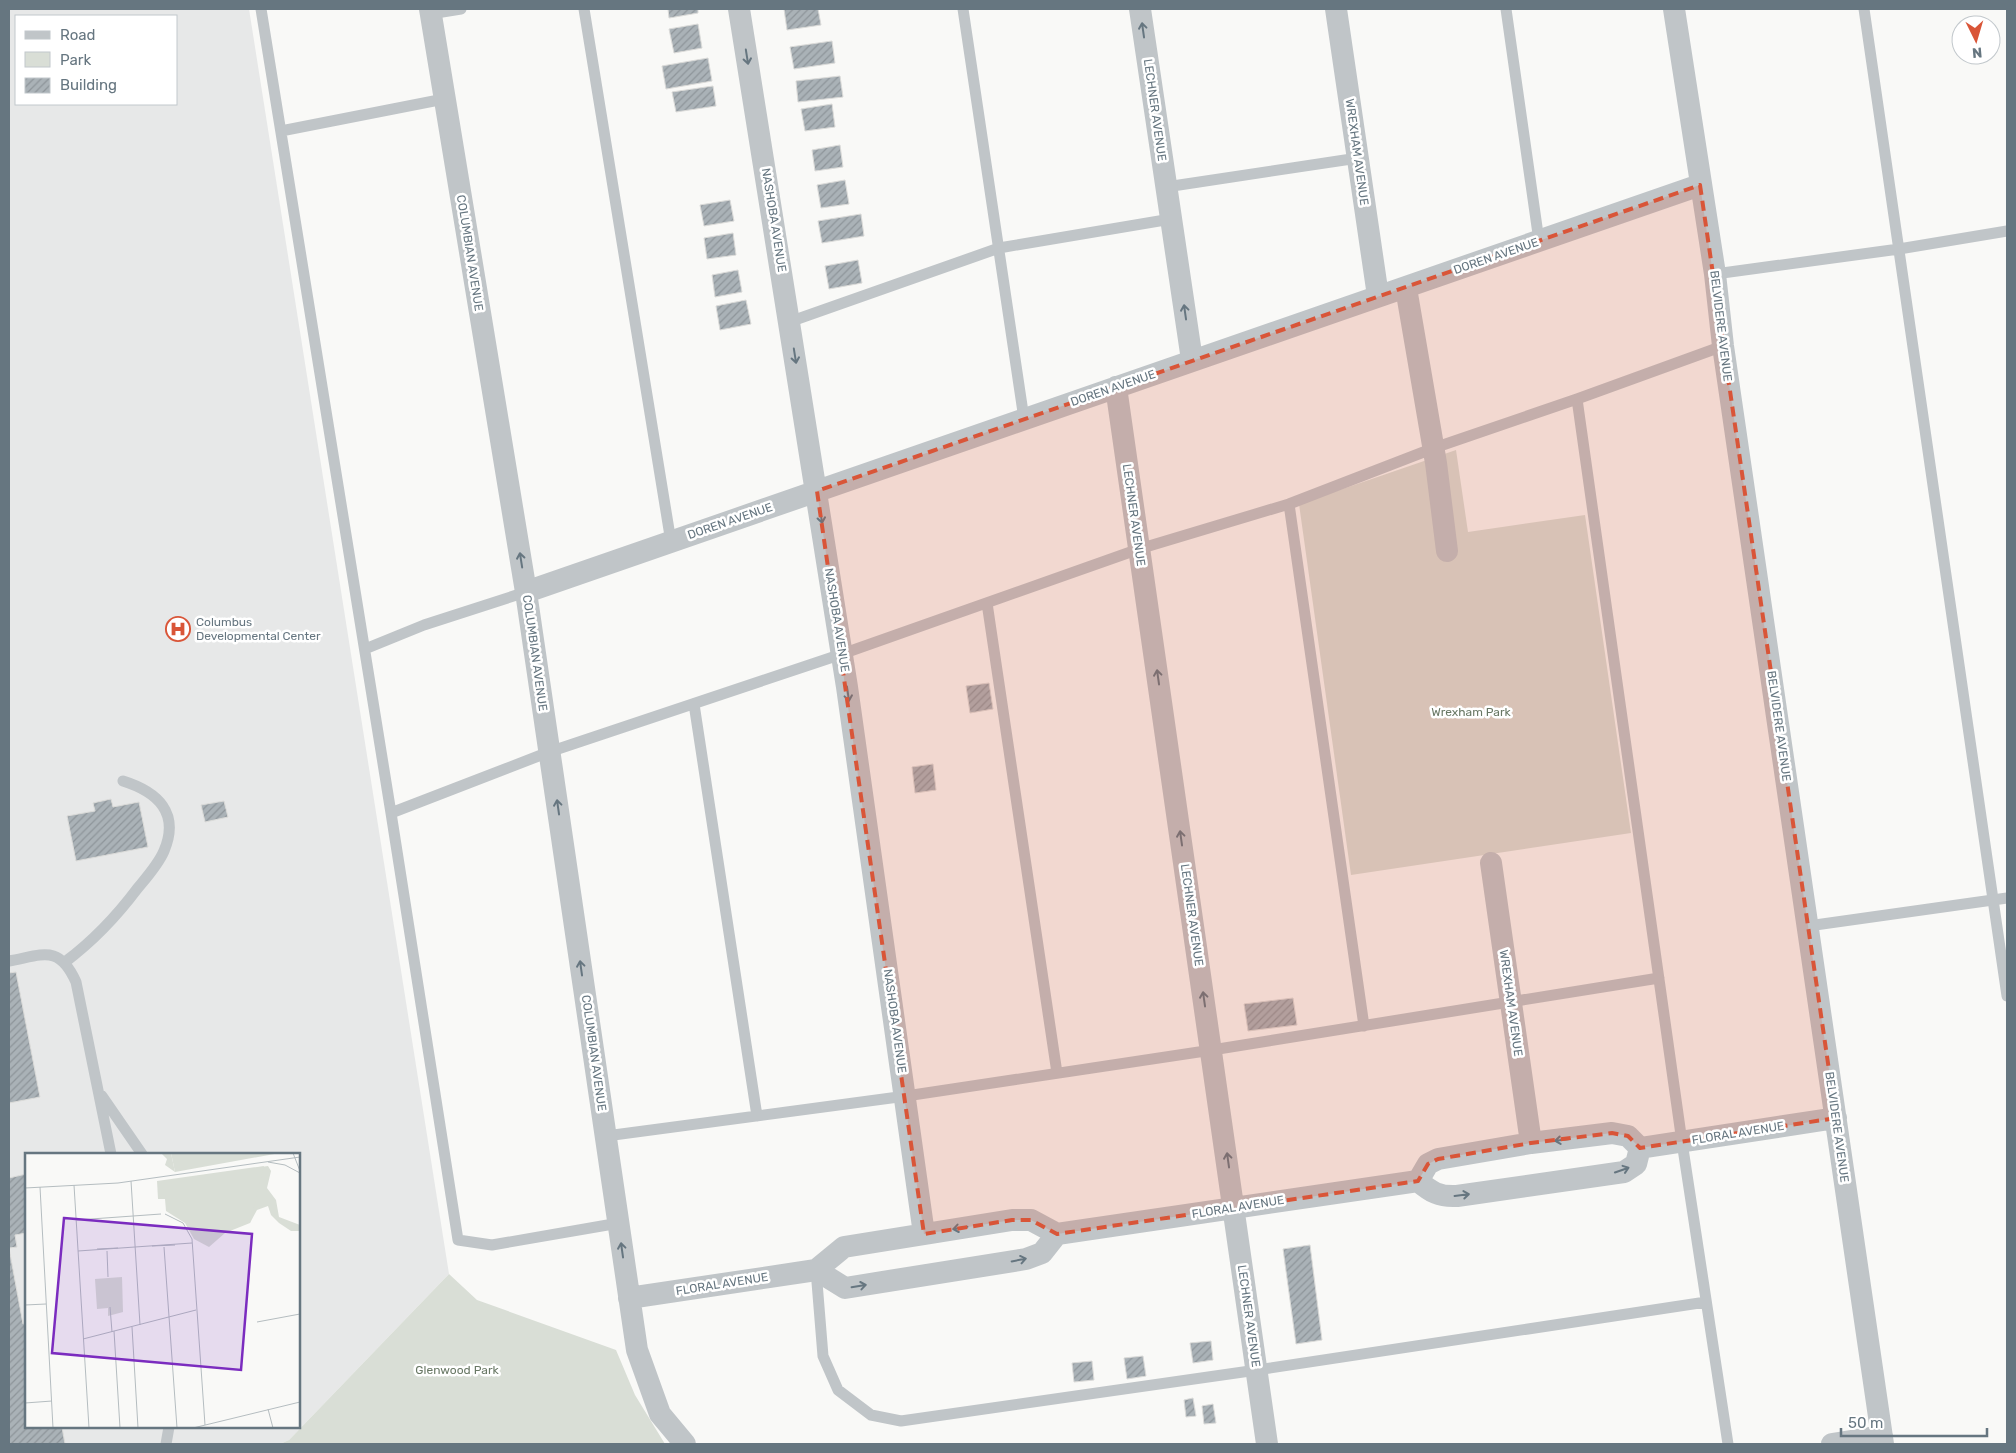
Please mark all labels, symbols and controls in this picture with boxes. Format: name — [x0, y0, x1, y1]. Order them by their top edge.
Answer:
legend — [15, 15, 178, 105]
north arrow — [1951, 15, 2001, 65]
one-way arrow — [1137, 22, 1147, 38]
text: Road — [60, 26, 96, 44]
text: N — [1971, 44, 1983, 61]
one-way arrow — [743, 48, 753, 64]
text: Park — [60, 51, 91, 69]
street label: LECHNER AVENUE — [1141, 58, 1169, 162]
text: Building — [60, 76, 117, 94]
street label: WREXHAM AVENUE — [1343, 98, 1371, 206]
street label: NASHOBA AVENUE — [759, 167, 789, 273]
street label: COLUMBIAN AVENUE — [454, 194, 486, 312]
street label: DOREN AVENUE — [1452, 235, 1540, 277]
street label: BELVIDERE AVENUE — [1707, 270, 1735, 382]
one-way arrow — [1179, 304, 1189, 320]
one-way arrow — [790, 347, 800, 363]
street label: DOREN AVENUE — [1069, 367, 1157, 409]
street label: LECHNER AVENUE — [1120, 463, 1148, 567]
street label: DOREN AVENUE — [686, 500, 774, 542]
one-way arrow — [817, 508, 827, 524]
one-way arrow — [516, 552, 526, 568]
street label: NASHOBA AVENUE — [822, 567, 852, 673]
street label: COLUMBIAN AVENUE — [520, 594, 550, 712]
place label: Columbus Developmental Center — [196, 615, 321, 643]
hospital icon: Columbus Developmental Center — [165, 616, 191, 642]
one-way arrow — [1152, 670, 1162, 686]
street label: BELVIDERE AVENUE — [1764, 670, 1794, 782]
one-way arrow — [844, 686, 854, 702]
park label: Wrexham Park — [1431, 705, 1512, 719]
one-way arrow — [552, 800, 562, 816]
one-way arrow — [1176, 830, 1186, 846]
street label: LECHNER AVENUE — [1178, 863, 1206, 967]
street label: WREXHAM AVENUE — [1497, 949, 1525, 1057]
one-way arrow — [576, 960, 586, 976]
street label: NASHOBA AVENUE — [881, 968, 909, 1074]
one-way arrow — [1199, 991, 1209, 1007]
street label: COLUMBIAN AVENUE — [579, 994, 609, 1112]
street label: BELVIDERE AVENUE — [1822, 1071, 1852, 1183]
street label: FLORAL AVENUE — [1691, 1119, 1785, 1147]
one-way arrow — [1554, 1135, 1570, 1145]
one-way arrow — [1222, 1152, 1232, 1168]
inset map — [25, 1153, 300, 1428]
one-way arrow — [1614, 1165, 1630, 1175]
one-way arrow — [1454, 1190, 1470, 1200]
street label: FLORAL AVENUE — [1191, 1193, 1285, 1221]
one-way arrow — [952, 1223, 968, 1233]
one-way arrow — [617, 1242, 627, 1258]
one-way arrow — [1011, 1255, 1027, 1264]
street label: LECHNER AVENUE — [1235, 1264, 1263, 1368]
street label: FLORAL AVENUE — [675, 1270, 769, 1298]
one-way arrow — [851, 1281, 867, 1291]
park label: Glenwood Park — [415, 1363, 499, 1377]
scale bar — [1841, 1406, 1987, 1438]
text: 50 m — [1848, 1414, 1883, 1432]

